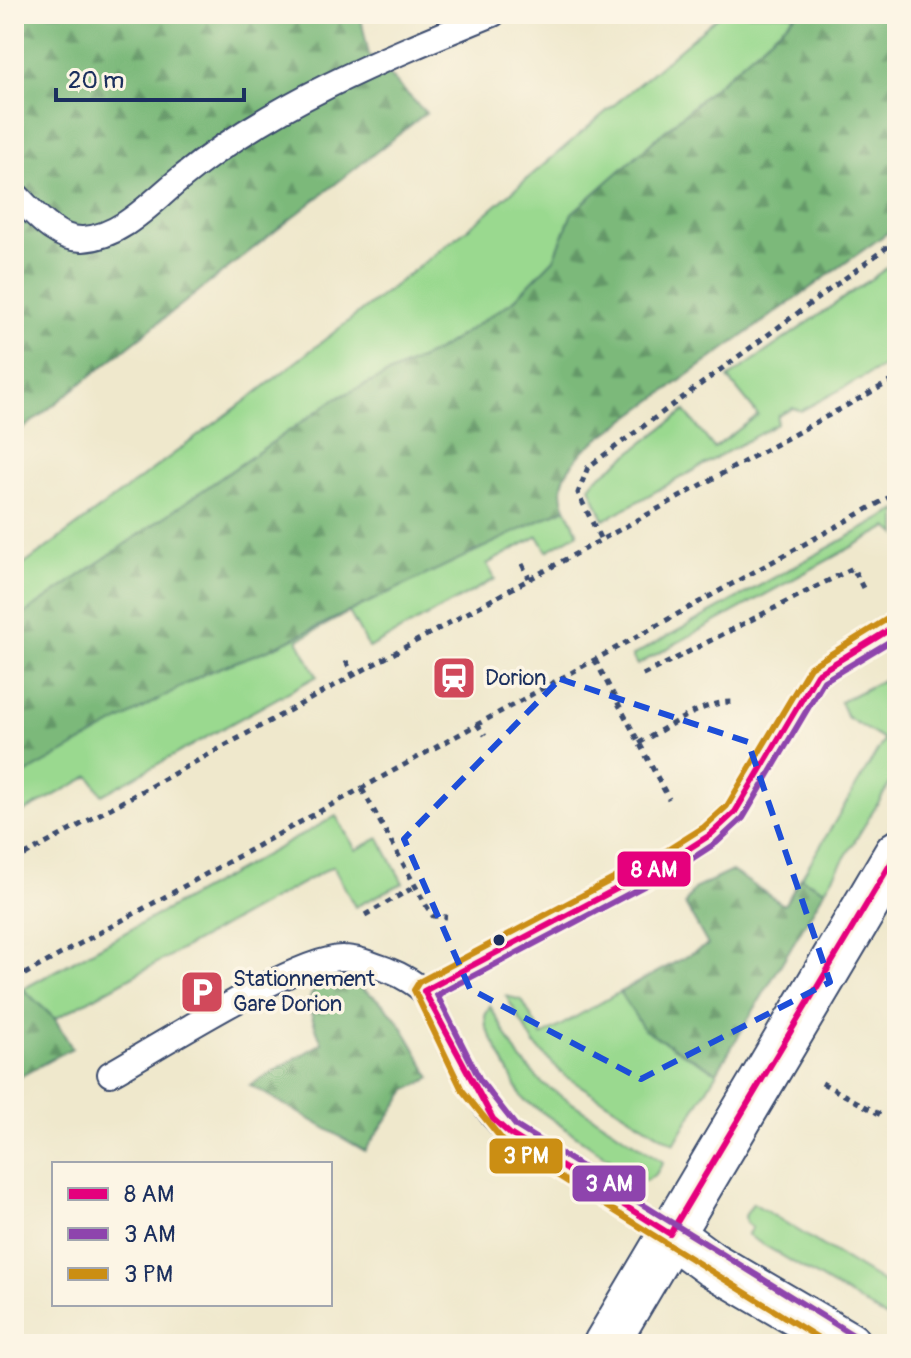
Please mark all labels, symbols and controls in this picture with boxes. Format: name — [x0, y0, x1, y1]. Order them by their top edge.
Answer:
scale bar — [56, 52, 244, 102]
text: 20 m — [68, 66, 124, 95]
station icon: Dorion — [430, 654, 478, 702]
place label: Dorion — [485, 664, 546, 692]
line badge: 8 AM — [616, 850, 692, 888]
text: 8 AM — [631, 856, 677, 884]
unlabelled marker — [491, 932, 507, 948]
place label: Stationnement Gare Dorion — [233, 965, 375, 1018]
parking icon: Stationnement Gare Dorion — [178, 968, 226, 1016]
line badge: 3 PM — [488, 1137, 564, 1175]
text: 3 PM — [503, 1142, 549, 1170]
legend — [52, 1162, 332, 1306]
line badge: 3 AM — [571, 1164, 647, 1203]
text: 3 AM — [585, 1170, 633, 1198]
text: 8 AM — [124, 1180, 174, 1209]
text: 3 AM — [124, 1220, 175, 1249]
text: 3 PM — [124, 1260, 173, 1289]

